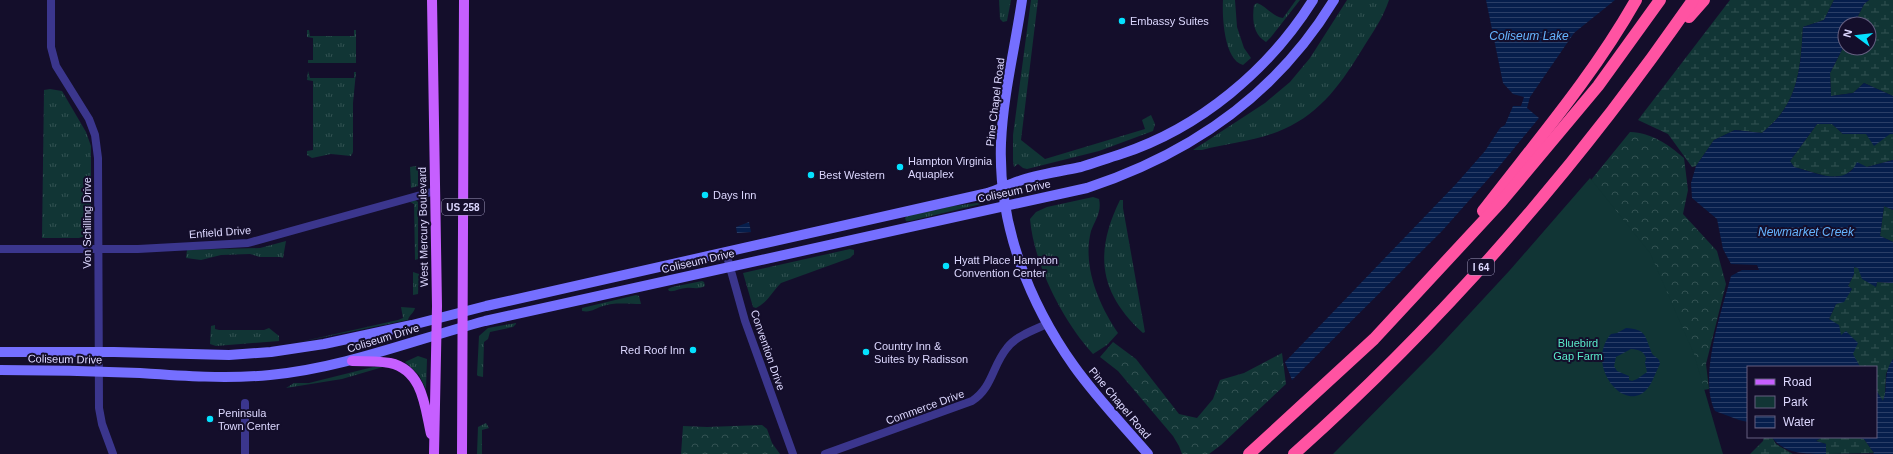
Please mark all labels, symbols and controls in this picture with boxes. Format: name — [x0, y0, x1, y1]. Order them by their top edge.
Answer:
place label: Embassy Suites — [1130, 15, 1209, 27]
marker: Embassy Suites — [1117, 16, 1127, 26]
north arrow — [1837, 16, 1877, 56]
text: N — [1841, 28, 1854, 39]
water label: Coliseum Lake — [1489, 29, 1569, 43]
street label: Pine Chapel Road — [984, 57, 1006, 147]
place label: Hampton Virginia Aquaplex — [908, 155, 993, 180]
marker: Hampton Virginia Aquaplex — [895, 162, 905, 172]
street label: West Mercury Boulevard — [416, 167, 430, 287]
place label: Best Western — [819, 169, 885, 181]
marker: Best Western — [806, 170, 816, 180]
street label: Von Schilling Drive — [81, 177, 93, 269]
street label: Coliseum Drive — [976, 177, 1052, 205]
place label: Days Inn — [713, 189, 756, 201]
marker: Days Inn — [700, 190, 710, 200]
road number: US 258 — [442, 199, 484, 215]
street label: Enfield Drive — [188, 224, 252, 240]
water label: Newmarket Creek — [1758, 225, 1855, 239]
street label: Coliseum Drive — [660, 247, 736, 275]
place label: Hyatt Place Hampton Convention Center — [954, 254, 1058, 279]
road number: I 64 — [1468, 259, 1494, 275]
marker: Hyatt Place Hampton Convention Center — [941, 261, 951, 271]
street label: Convention Drive — [749, 308, 787, 392]
street label: Coliseum Drive — [346, 321, 420, 355]
park label: Bluebird Gap Farm — [1553, 337, 1603, 362]
place label: Country Inn & Suites by Radisson — [874, 340, 968, 365]
place label: Red Roof Inn — [620, 344, 685, 356]
marker: Red Roof Inn — [688, 345, 698, 355]
marker: Country Inn & Suites by Radisson — [861, 347, 871, 357]
street label: Coliseum Drive — [28, 352, 102, 366]
street label: Pine Chapel Road — [1087, 365, 1153, 441]
legend — [1747, 366, 1877, 438]
text: Road — [1783, 375, 1812, 389]
street label: Commerce Drive — [884, 387, 966, 427]
text: Park — [1783, 395, 1809, 409]
place label: Peninsula Town Center — [218, 407, 280, 432]
marker: Peninsula Town Center — [205, 414, 215, 424]
text: Water — [1783, 415, 1815, 429]

